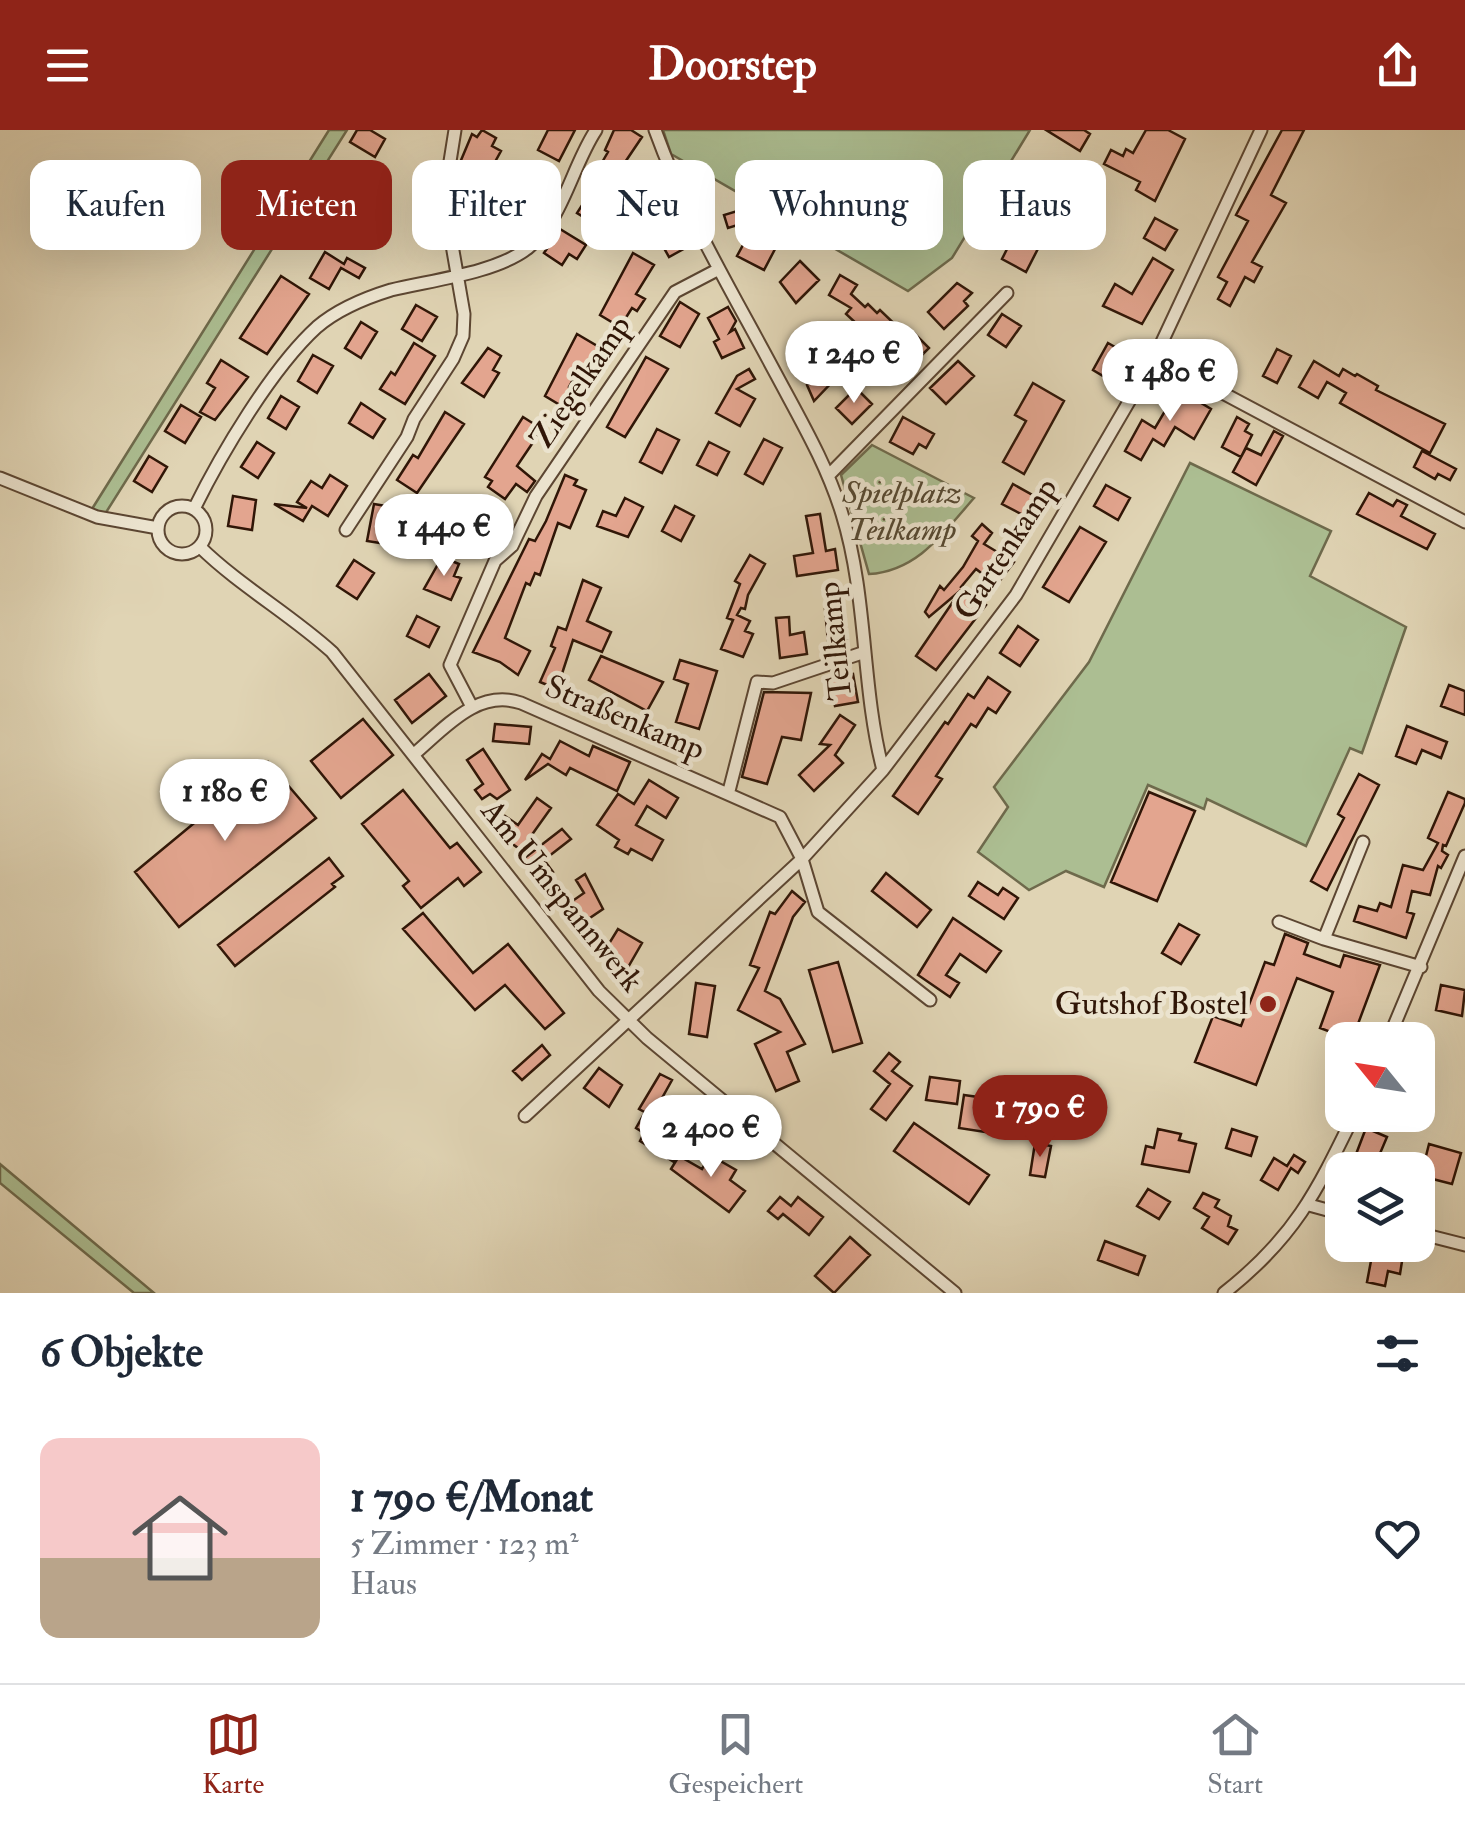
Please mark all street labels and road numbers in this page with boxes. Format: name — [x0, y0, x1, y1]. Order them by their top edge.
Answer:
street label: Ziegelkamp — [522, 308, 640, 456]
street label: Gartenkamp — [945, 470, 1067, 628]
street label: Teilkamp — [809, 580, 861, 702]
street label: Straßenkamp — [539, 666, 711, 770]
street label: Am Umspannwerk — [472, 791, 652, 1000]

